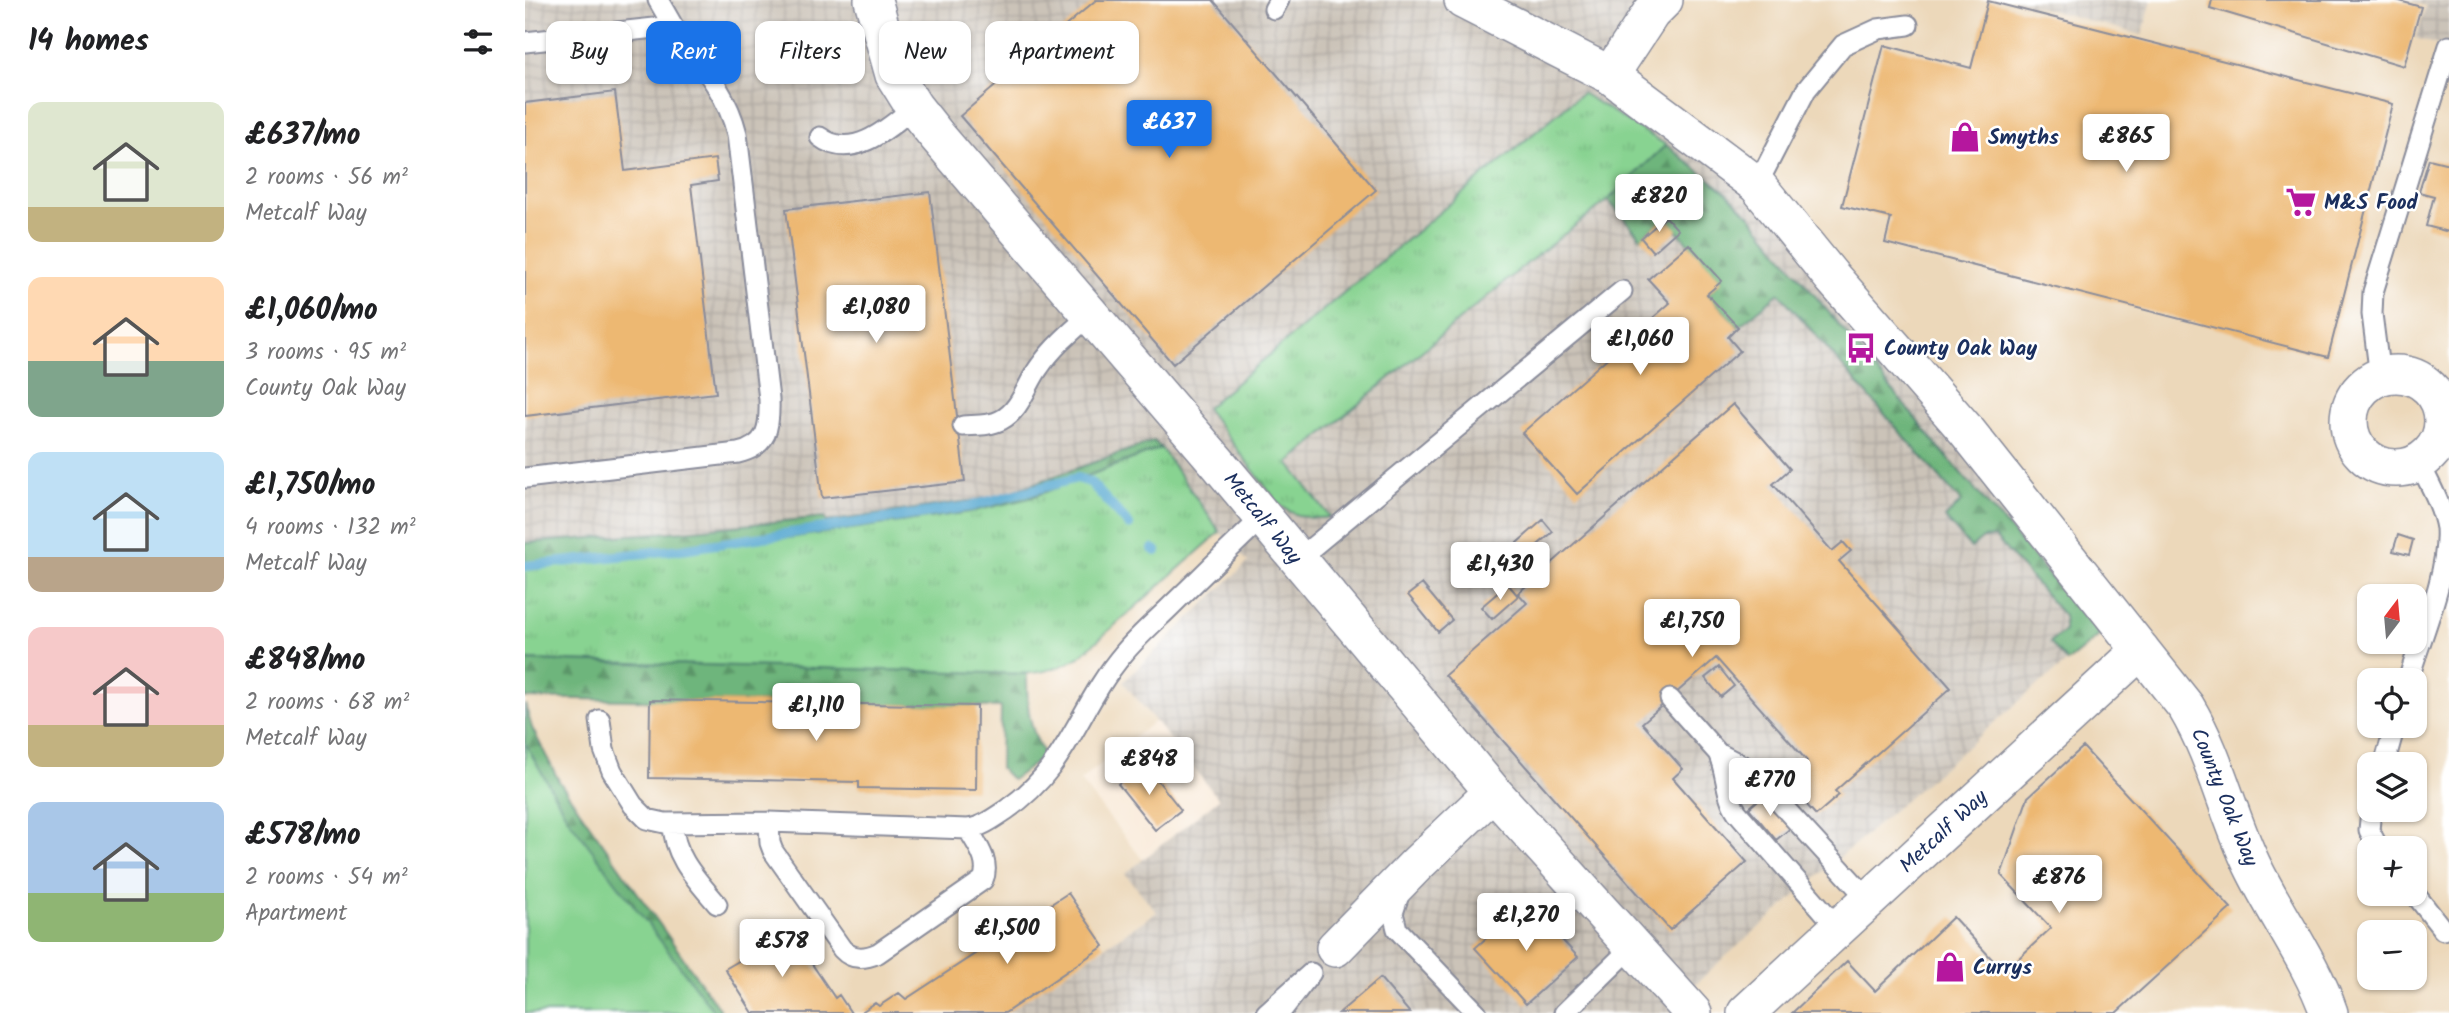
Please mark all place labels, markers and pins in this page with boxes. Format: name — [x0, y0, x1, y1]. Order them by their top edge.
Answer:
pin: £637 — [1128, 100, 1210, 160]
pin: £865 — [2085, 114, 2167, 174]
shop icon: Smyths — [1948, 120, 1982, 154]
place label: Smyths — [1988, 122, 2059, 155]
pin: £820 — [1618, 174, 1700, 234]
supermarket icon: M&S Food — [2284, 185, 2318, 219]
place label: M&S Food — [2324, 187, 2419, 220]
pin: £1,080 — [819, 286, 933, 345]
pin: £1,060 — [1583, 318, 1697, 377]
bus stop icon: County Oak Way — [1844, 331, 1878, 365]
place label: County Oak Way — [1884, 333, 2037, 366]
pin: £1,430 — [1443, 542, 1557, 602]
pin: £1,750 — [1635, 600, 1749, 659]
pin: £1,110 — [759, 684, 873, 743]
pin: £848 — [1108, 738, 1190, 797]
pin: £770 — [1729, 758, 1811, 818]
pin: £876 — [2018, 856, 2100, 915]
pin: £1,270 — [1469, 894, 1583, 953]
pin: £1,500 — [950, 906, 1064, 966]
pin: £578 — [741, 920, 823, 979]
shop icon: Currys — [1933, 950, 1967, 984]
place label: Currys — [1973, 952, 2032, 985]

